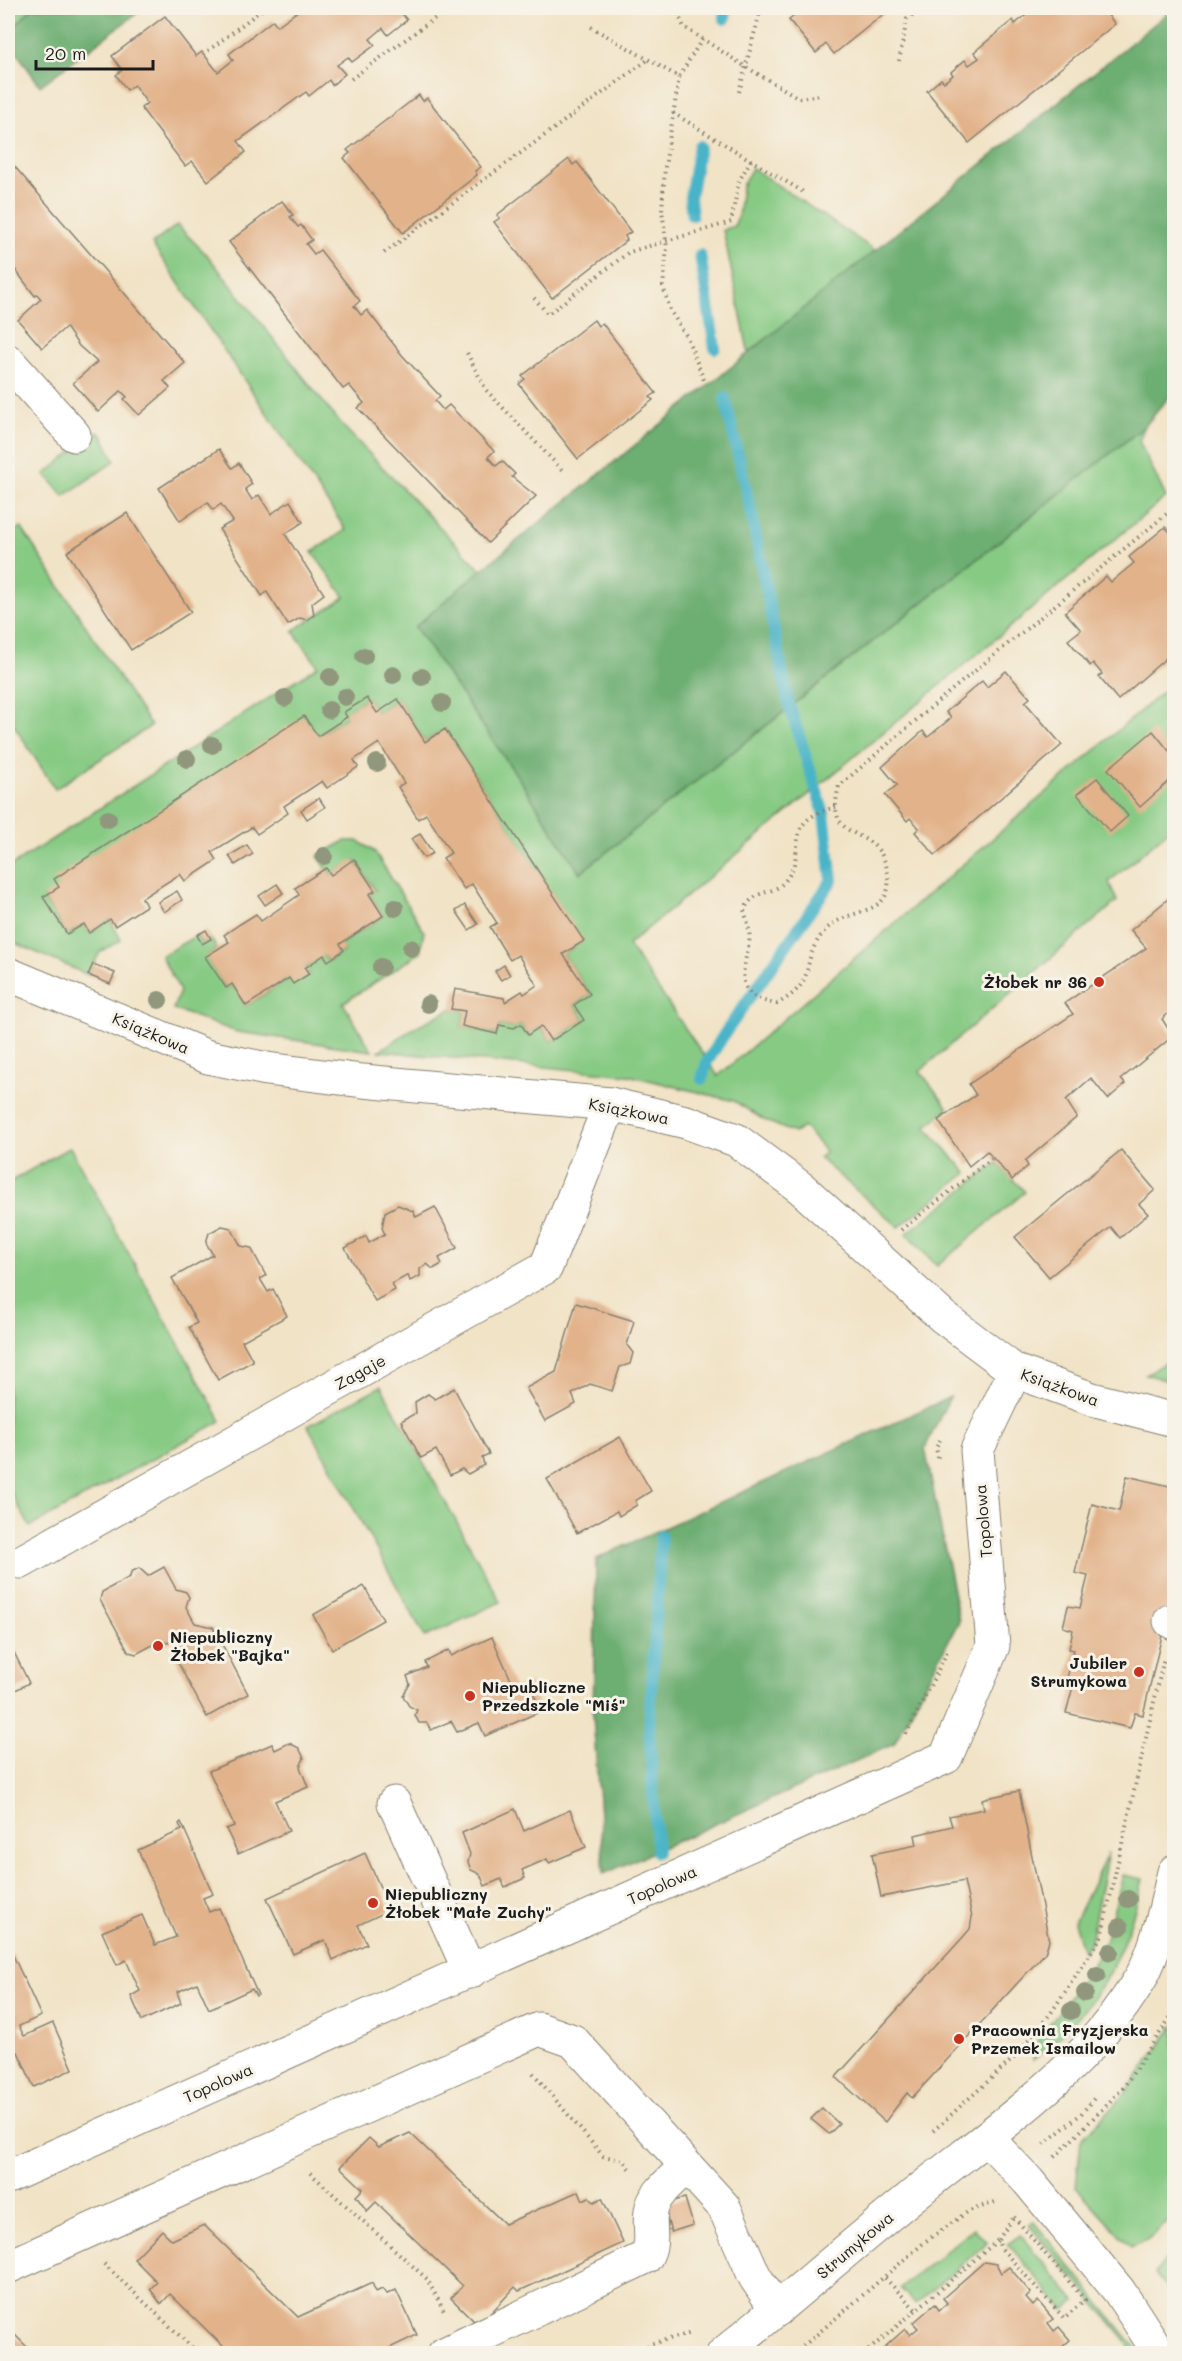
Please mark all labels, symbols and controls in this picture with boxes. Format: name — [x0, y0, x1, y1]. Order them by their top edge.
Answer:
scale bar — [36, 33, 153, 71]
text: 20 m — [45, 41, 86, 65]
place label: Żłobek nr 36 — [984, 971, 1087, 992]
marker: Żłobek nr 36 — [1092, 975, 1106, 989]
street label: Książkowa — [110, 1007, 193, 1058]
street label: Książkowa — [587, 1092, 671, 1129]
street label: Zagaje — [330, 1349, 389, 1394]
street label: Książkowa — [1018, 1363, 1102, 1410]
street label: Topolowa — [969, 1483, 996, 1559]
place label: Niepubliczny Żłobek "Bajka" — [170, 1626, 290, 1665]
marker: Niepubliczny Żłobek "Bajka" — [151, 1639, 165, 1653]
place label: Jubiler Strumykowa — [1031, 1652, 1127, 1691]
marker: Jubiler Strumykowa — [1132, 1665, 1146, 1679]
place label: Niepubliczne Przedszkole "Miś" — [482, 1676, 626, 1715]
marker: Niepubliczne Przedszkole "Miś" — [463, 1689, 477, 1703]
street label: Topolowa — [624, 1860, 700, 1909]
place label: Niepubliczny Żłobek "Małe Zuchy" — [385, 1883, 552, 1922]
marker: Niepubliczny Żłobek "Małe Zuchy" — [366, 1896, 380, 1910]
place label: Pracownia Fryzjerska Przemek Ismailow — [971, 2019, 1149, 2058]
marker: Pracownia Fryzjerska Przemek Ismailow — [952, 2032, 966, 2046]
street label: Topolowa — [180, 2058, 256, 2107]
street label: Strumykowa — [812, 2206, 898, 2283]

